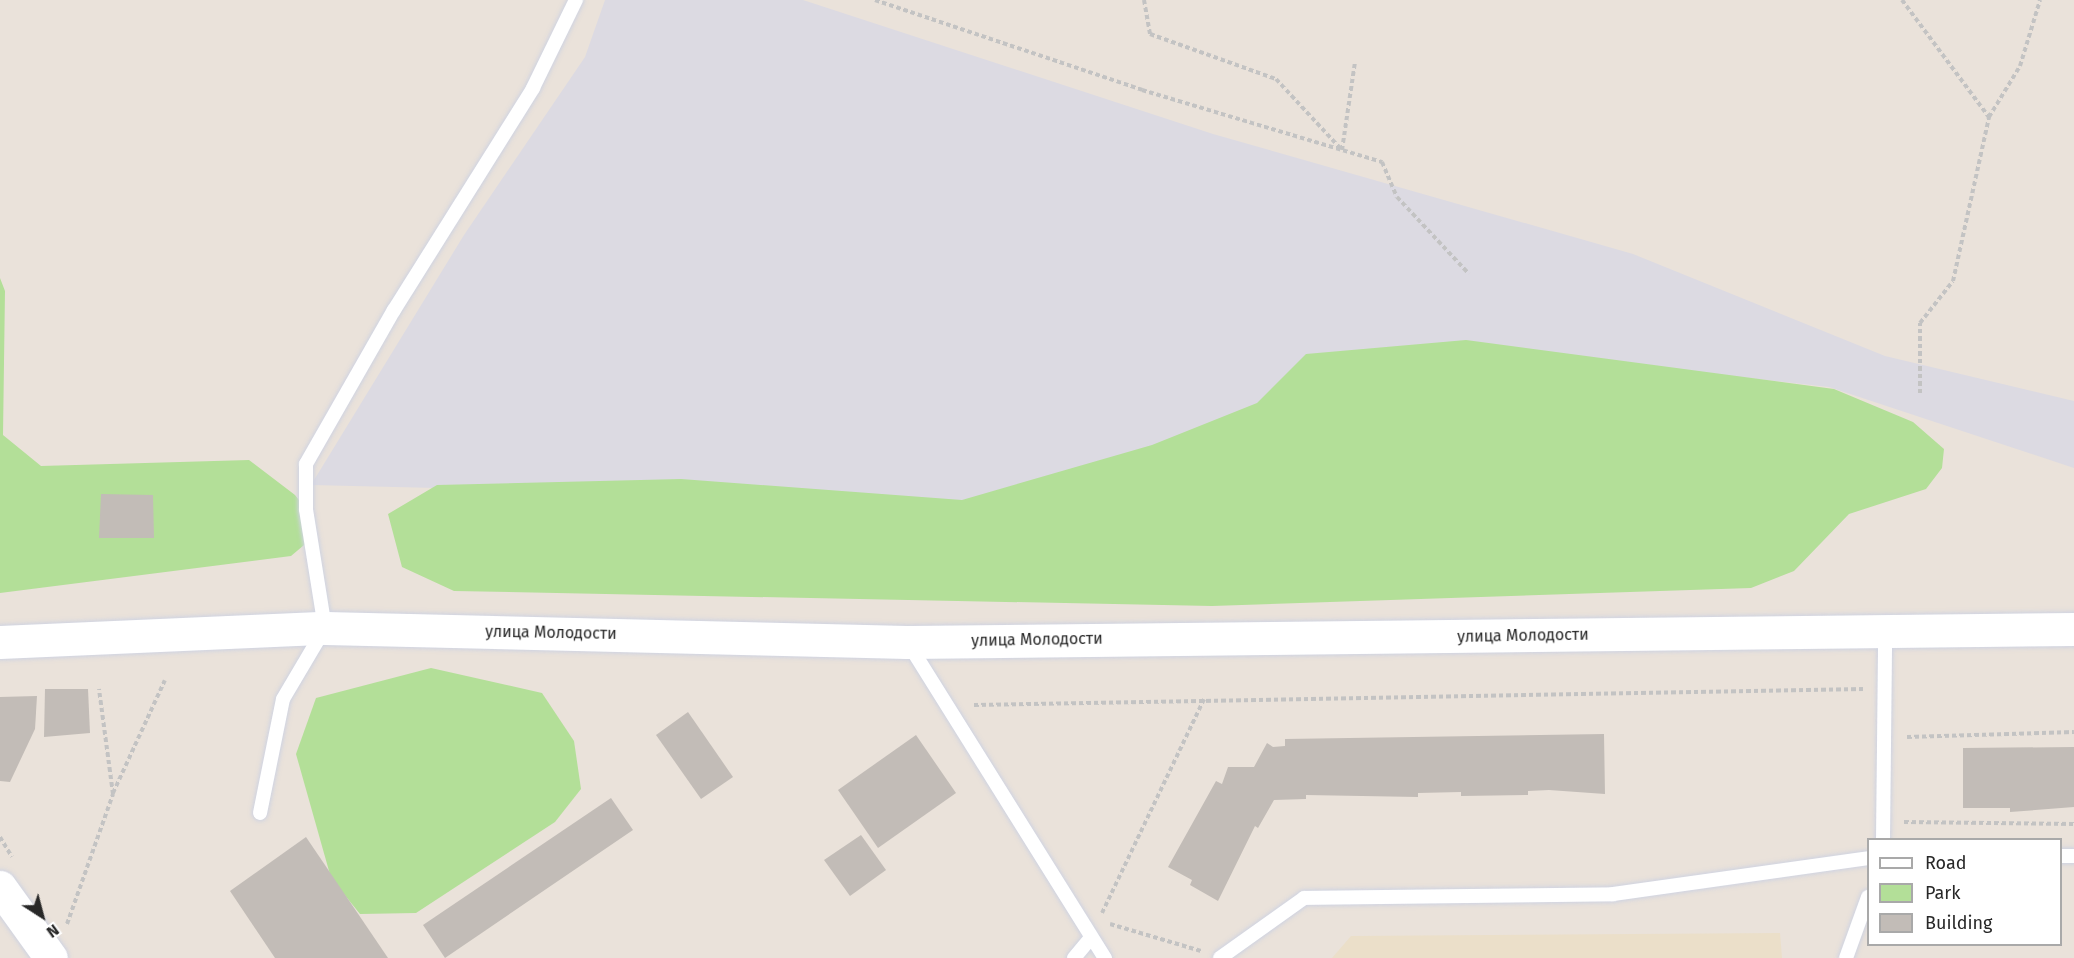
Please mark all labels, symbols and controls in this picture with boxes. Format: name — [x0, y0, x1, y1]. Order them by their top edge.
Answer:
street label: улица Молодости — [485, 622, 617, 644]
street label: улица Молодости — [1457, 625, 1589, 647]
street label: улица Молодости — [971, 629, 1103, 651]
legend — [1867, 838, 2062, 946]
text: Road — [1925, 852, 1967, 874]
text: Park — [1925, 882, 1960, 904]
north arrow — [12, 886, 72, 946]
text: Building — [1925, 912, 1992, 934]
text: N — [43, 920, 63, 942]

